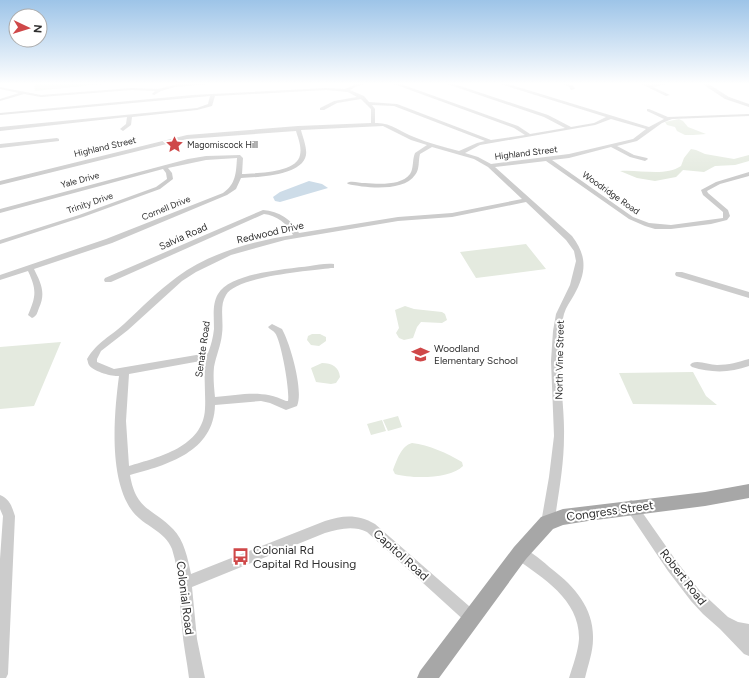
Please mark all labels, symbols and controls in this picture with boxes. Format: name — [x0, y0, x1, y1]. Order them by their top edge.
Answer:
north arrow — [8, 8, 48, 48]
text: N — [31, 24, 44, 33]
street label: Highland Street — [73, 134, 138, 159]
place icon: Magomiscock Hill — [164, 135, 184, 155]
place label: Magomiscock Hill — [187, 139, 258, 150]
street label: Highland Street — [494, 143, 559, 162]
street label: Yale Drive — [59, 169, 100, 190]
street label: Woodridge Road — [580, 169, 642, 216]
street label: Trinity Drive — [65, 189, 114, 216]
street label: Cornell Drive — [140, 193, 192, 222]
street label: Redwood Drive — [235, 218, 305, 247]
street label: Salvia Road — [157, 220, 210, 253]
street label: Senate Road — [192, 320, 213, 378]
street label: North Vine Street — [552, 320, 567, 400]
place label: Woodland Elementary School — [434, 342, 518, 367]
school or university icon: Woodland Elementary School — [411, 344, 431, 364]
street label: Congress Street — [566, 498, 655, 524]
street label: Capitol Road — [371, 527, 431, 583]
place label: Colonial Rd Capital Rd Housing — [253, 543, 356, 571]
street label: Robert Road — [657, 546, 709, 608]
bus stop icon: Colonial Rd Capital Rd Housing — [230, 547, 250, 567]
street label: Colonial Road — [174, 560, 196, 636]

